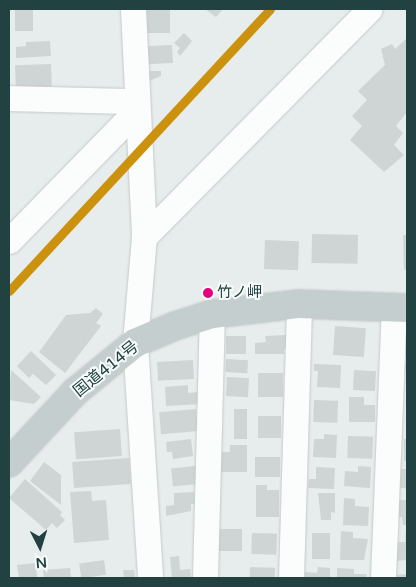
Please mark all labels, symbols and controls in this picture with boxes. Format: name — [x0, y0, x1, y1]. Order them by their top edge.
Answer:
place label: 竹ノ岬 — [217, 284, 262, 302]
marker: 竹ノ岬 — [203, 288, 213, 298]
street label: 国道414号 — [70, 337, 142, 401]
north arrow — [15, 522, 65, 572]
text: N — [35, 553, 48, 571]

